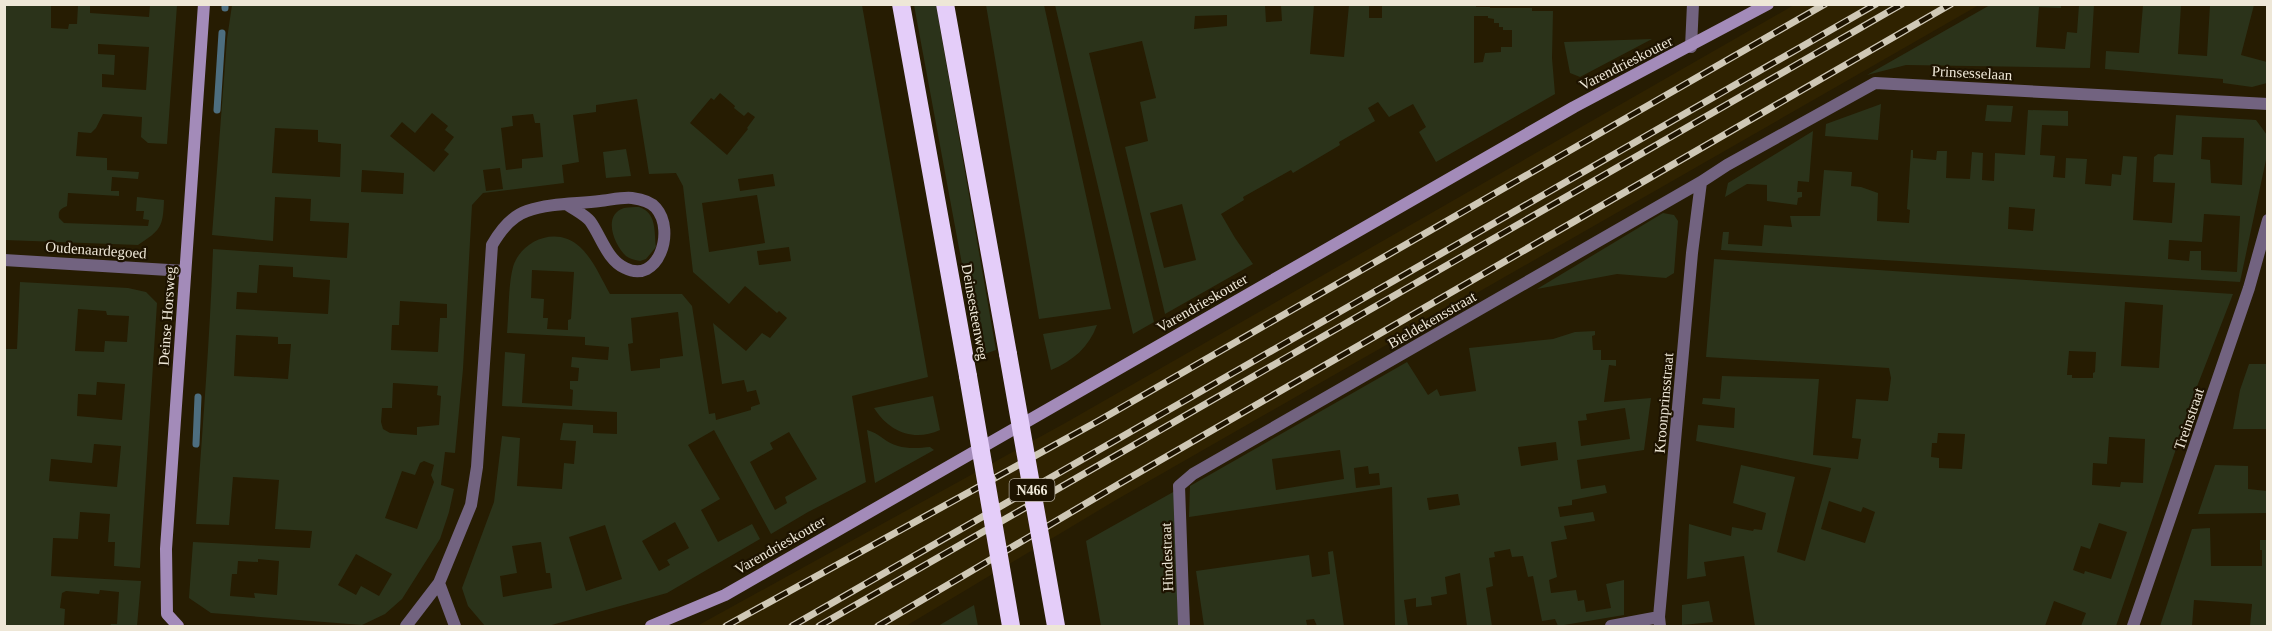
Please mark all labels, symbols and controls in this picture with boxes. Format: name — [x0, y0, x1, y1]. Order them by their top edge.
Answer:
street label: Varendrieskouter — [1577, 33, 1675, 93]
street label: Prinsesselaan — [1931, 63, 2013, 83]
street label: Oudenaardegoed — [45, 238, 148, 262]
street label: Deinsesteenweg — [959, 263, 991, 362]
street label: Deinse Horsweg — [156, 265, 178, 366]
street label: Varendrieskouter — [1154, 270, 1250, 336]
street label: Bieldekensstraat — [1385, 288, 1480, 352]
street label: Kroonprinsstraat — [1652, 351, 1676, 454]
street label: Treinstraat — [2171, 385, 2207, 452]
road number: N466 — [1010, 479, 1054, 501]
street label: Varendrieskouter — [732, 512, 828, 578]
street label: Hindestraat — [1158, 521, 1176, 592]

